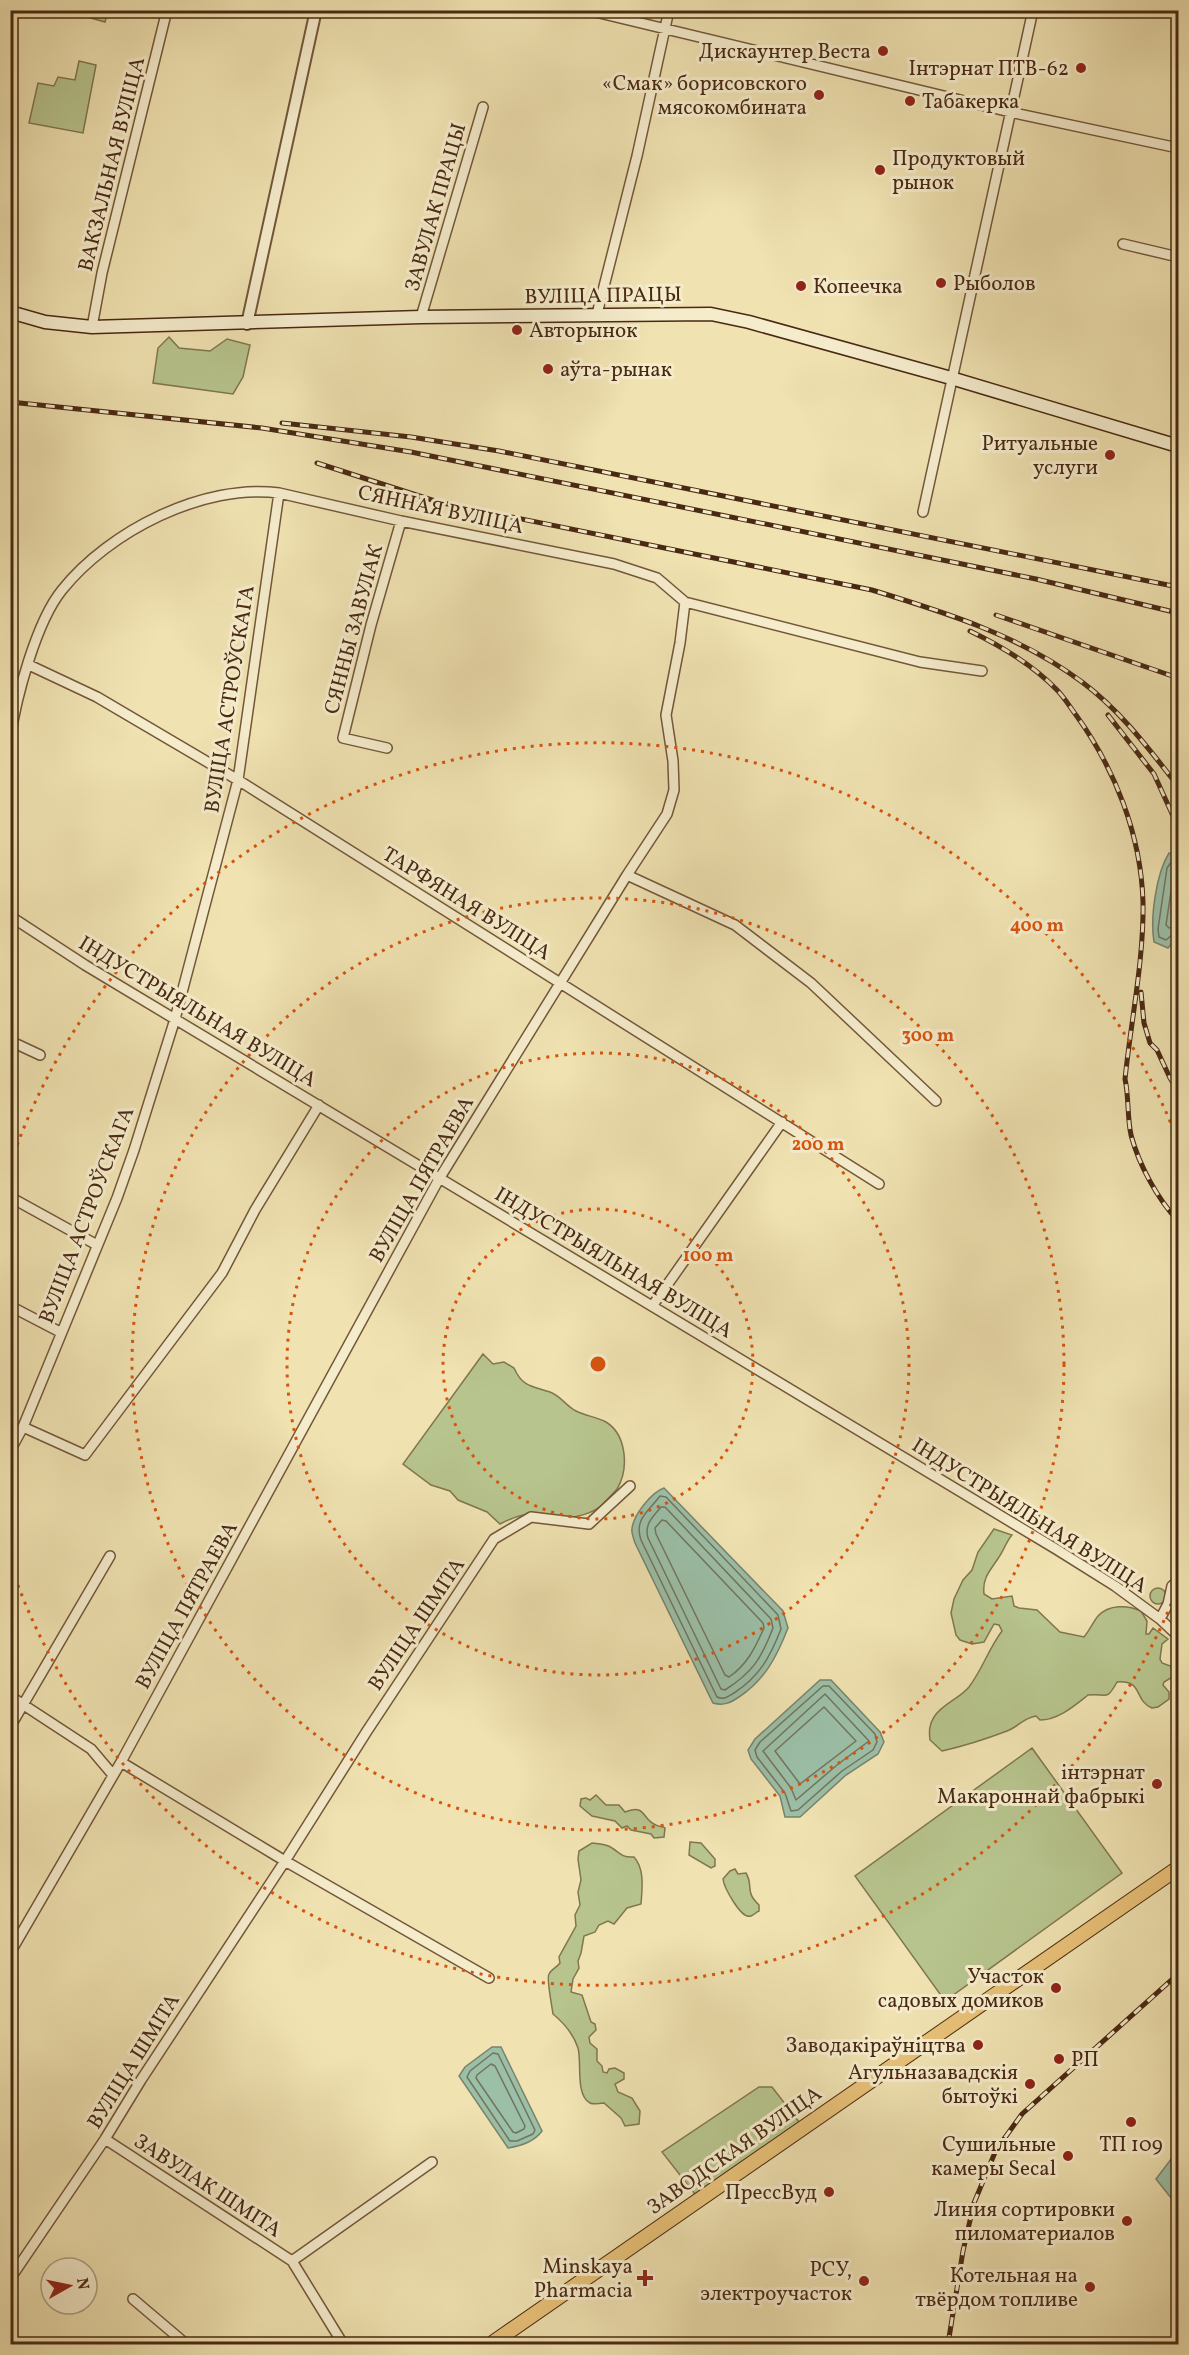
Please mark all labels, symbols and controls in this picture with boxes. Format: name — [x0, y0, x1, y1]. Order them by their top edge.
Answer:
place label: Дискаунтер Веста — [699, 38, 871, 67]
marker: Дискаунтер Веста — [876, 44, 890, 58]
street label: ВАКЗАЛЬНАЯ ВУЛІЦА — [72, 54, 153, 275]
place label: Інтэрнат ПТВ-62 — [909, 55, 1069, 84]
marker: Інтэрнат ПТВ-62 — [1074, 61, 1088, 75]
place label: «Смак» борисовского мясокомбината — [602, 70, 807, 123]
marker: «Смак» борисовского мясокомбината — [812, 88, 826, 102]
place label: Табакерка — [922, 88, 1020, 117]
marker: Табакерка — [903, 94, 917, 108]
street label: ЗАВУЛАК ПРАЦЫ — [399, 120, 474, 295]
place label: Продуктовый рынок — [892, 145, 1025, 198]
marker: Продуктовый рынок — [873, 163, 887, 177]
place label: Рыболов — [953, 270, 1036, 299]
place label: Копеечка — [813, 273, 903, 302]
marker: Рыболов — [934, 276, 948, 290]
marker: Копеечка — [794, 279, 808, 293]
street label: ВУЛІЦА ПРАЦЫ — [524, 281, 682, 312]
place label: Авторынок — [529, 317, 637, 346]
marker: Авторынок — [510, 323, 524, 337]
place label: аўта-рынак — [560, 356, 672, 385]
marker: аўта-рынак — [541, 362, 555, 376]
place label: Ритуальные услуги — [982, 430, 1098, 483]
marker: Ритуальные услуги — [1103, 448, 1117, 462]
street label: СЯННАЯ ВУЛІЦА — [355, 479, 526, 542]
street label: СЯННЫ ЗАВУЛАК — [318, 541, 391, 717]
street label: ВУЛІЦА АСТРОЎСКАГА — [198, 583, 263, 815]
street label: ТАРФЯНАЯ ВУЛІЦА — [376, 841, 556, 968]
text: 400 m — [1010, 914, 1064, 939]
street label: ІНДУСТРЫЯЛЬНАЯ ВУЛІЦА — [73, 930, 322, 1095]
text: 300 m — [902, 1024, 954, 1049]
street label: ВУЛІЦА ПЯТРАЕВА — [363, 1091, 482, 1268]
street label: ВУЛІЦА АСТРОЎСКАГА — [33, 1103, 142, 1328]
text: 200 m — [792, 1133, 844, 1158]
street label: ІНДУСТРЫЯЛЬНАЯ ВУЛІЦА — [489, 1181, 738, 1346]
text: 100 m — [683, 1244, 733, 1269]
centre of rings — [588, 1354, 608, 1374]
street label: ІНДУСТРЫЯЛЬНАЯ ВУЛІЦА — [906, 1432, 1153, 1601]
street label: ВУЛІЦА ПЯТРАЕВА — [129, 1516, 246, 1695]
street label: ВУЛІЦА ШМІТА — [362, 1552, 473, 1697]
place label: інтэрнат Макароннай фабрыкі — [937, 1759, 1145, 1812]
marker: інтэрнат Макароннай фабрыкі — [1150, 1777, 1164, 1791]
place label: Участок садовых домиков — [878, 1963, 1044, 2016]
marker: Участок садовых домиков — [1049, 1981, 1063, 1995]
street label: ВУЛІЦА ШМІТА — [81, 1988, 188, 2135]
place label: Заводакіраўніцтва — [785, 2032, 966, 2061]
marker: Заводакіраўніцтва — [971, 2038, 985, 2052]
place label: РП — [1071, 2046, 1099, 2075]
marker: РП — [1052, 2052, 1066, 2066]
place label: Агульназавадскія бытоўкі — [848, 2059, 1018, 2112]
marker: Агульназавадскія бытоўкі — [1023, 2077, 1037, 2091]
street label: ЗАВОДСКАЯ ВУЛІЦА — [642, 2080, 828, 2222]
marker: ТП 109 — [1124, 2115, 1138, 2129]
street label: ЗАВУЛАК ШМІТА — [128, 2127, 287, 2245]
place label: Сушильные камеры Secal — [931, 2131, 1056, 2184]
place label: ТП 109 — [1099, 2131, 1163, 2160]
marker: Сушильные камеры Secal — [1061, 2149, 1075, 2163]
place label: ПрессВуд — [725, 2179, 817, 2208]
marker: ПрессВуд — [822, 2185, 836, 2199]
place label: Линия сортировки пиломатериалов — [934, 2196, 1115, 2249]
marker: Линия сортировки пиломатериалов — [1120, 2214, 1134, 2228]
place label: Minskaya Pharmacia — [534, 2253, 633, 2306]
north arrow — [39, 2256, 99, 2316]
place label: РСУ, электроучасток — [701, 2256, 852, 2309]
place label: Котельная на твёрдом топливе — [915, 2262, 1078, 2315]
marker: Minskaya Pharmacia — [638, 2271, 652, 2285]
marker: РСУ, электроучасток — [857, 2274, 871, 2288]
text: N — [70, 2277, 94, 2292]
marker: Котельная на твёрдом топливе — [1083, 2280, 1097, 2294]

